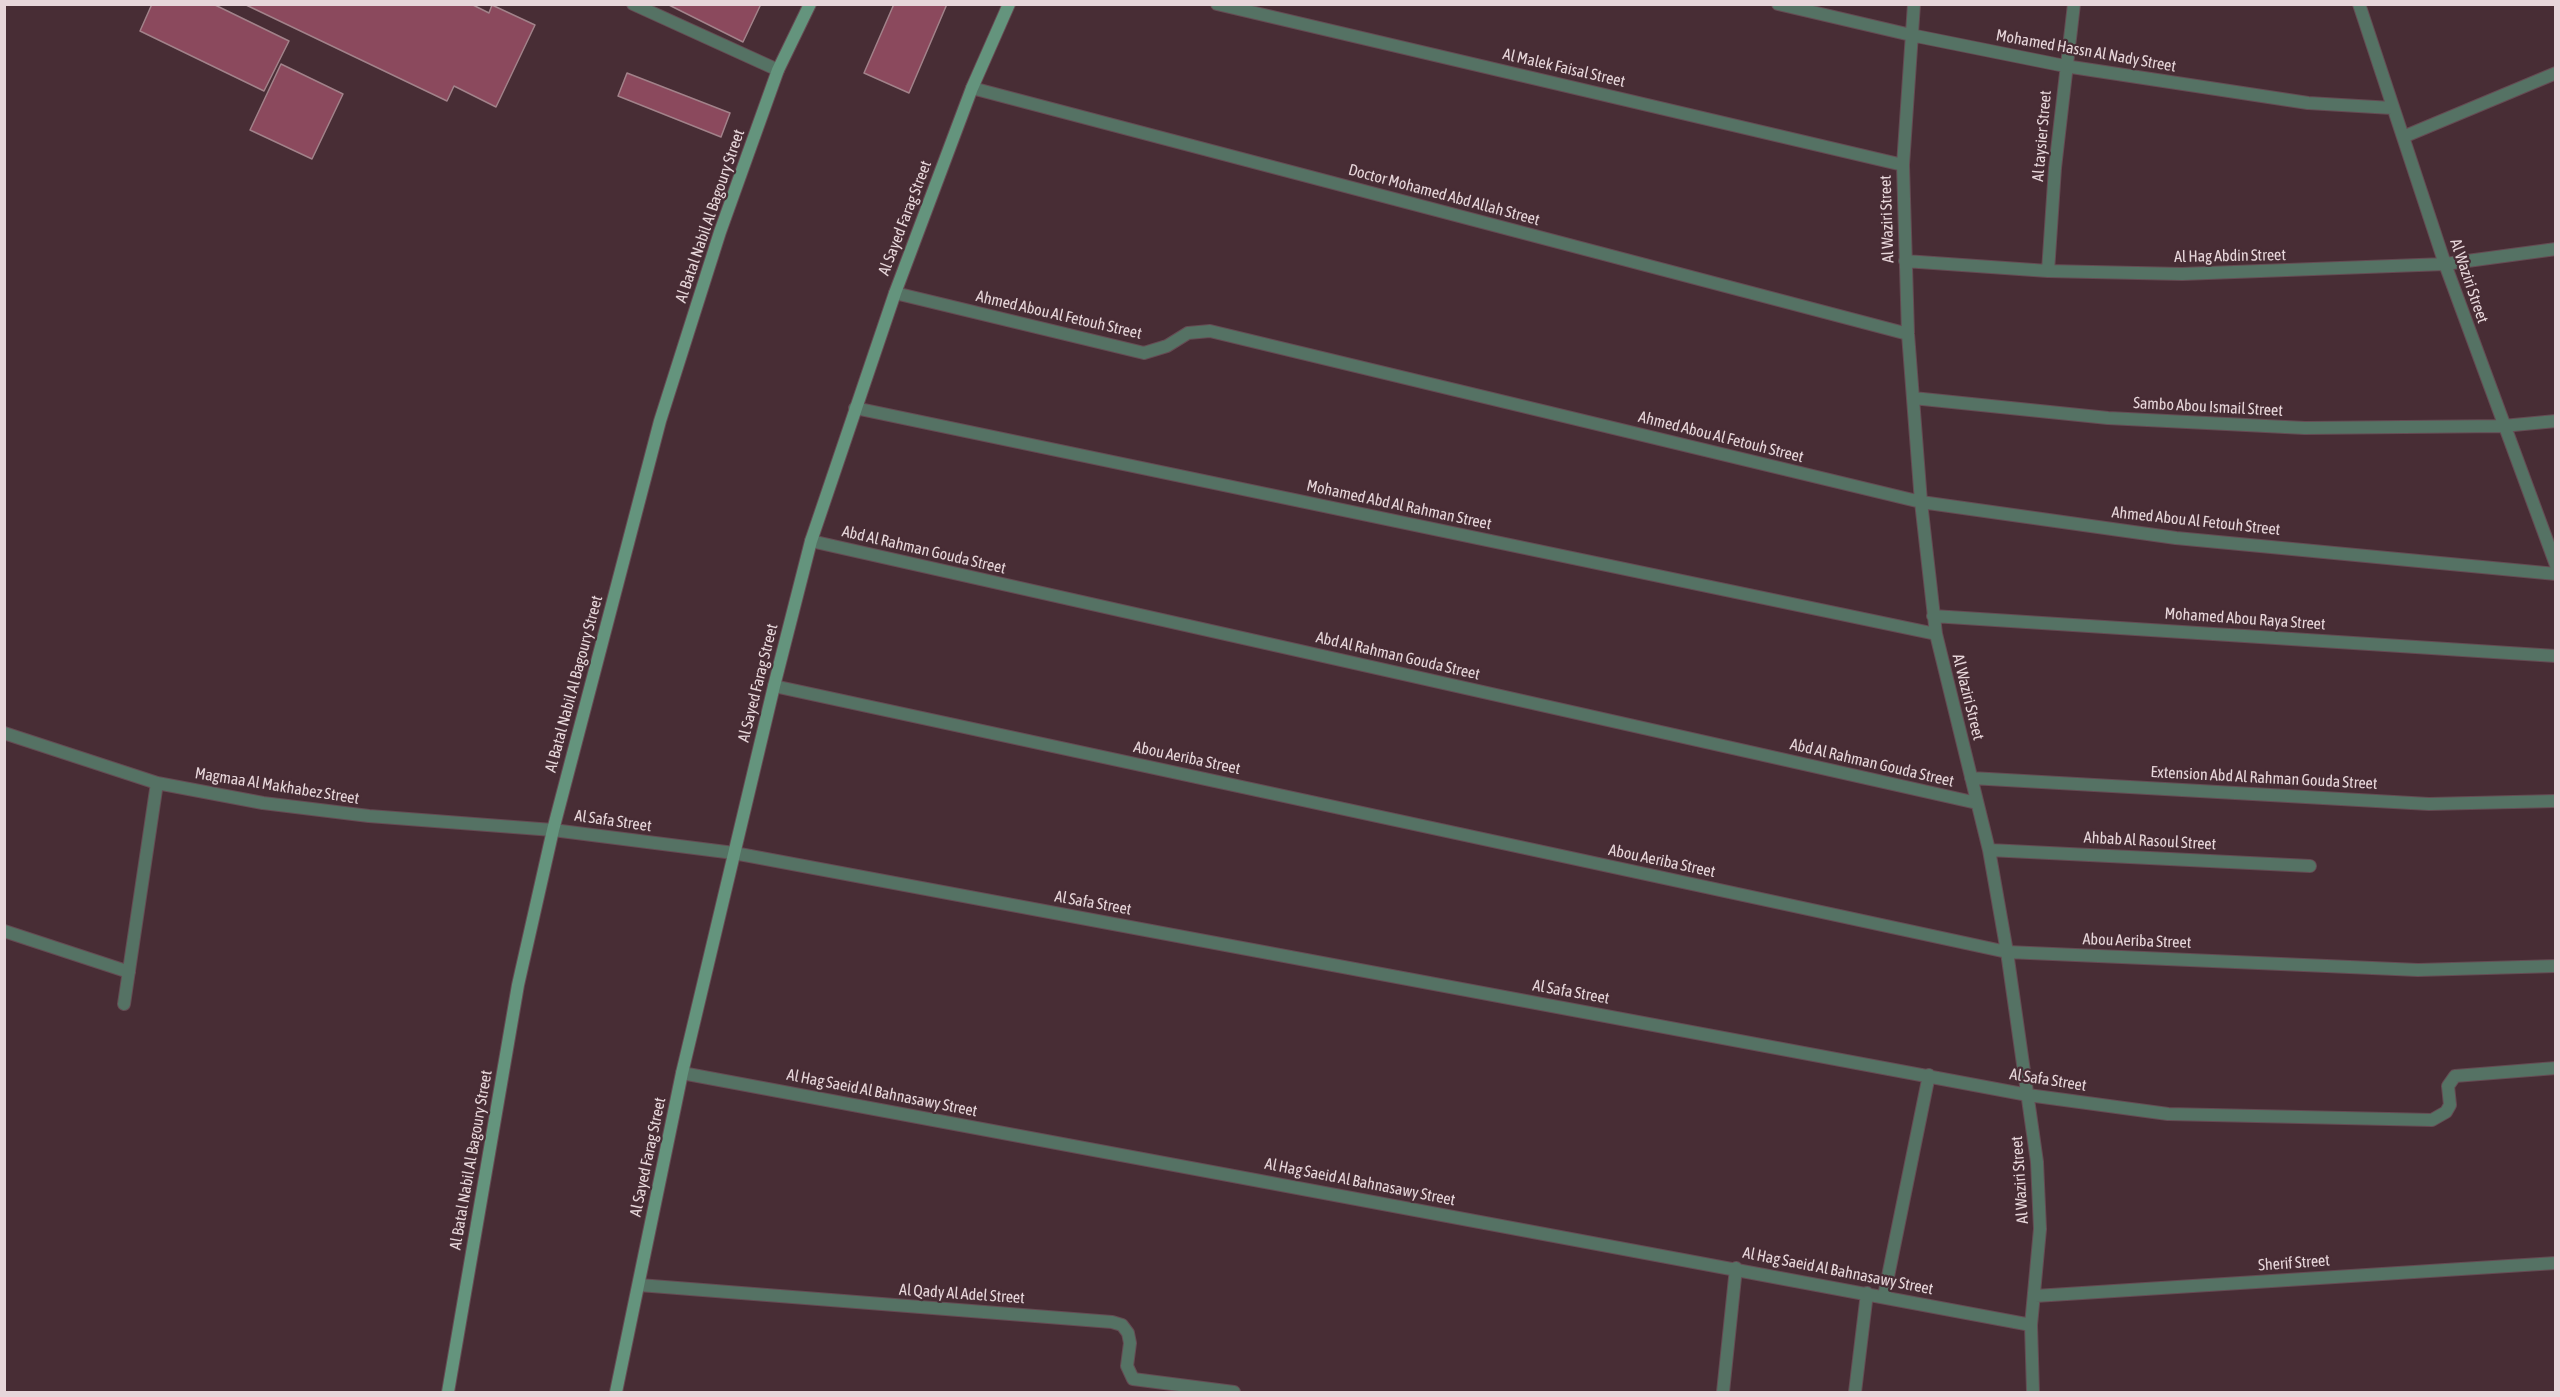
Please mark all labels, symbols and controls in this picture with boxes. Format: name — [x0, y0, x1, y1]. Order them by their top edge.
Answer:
street label: Mohamed Hassn Al Nady Street — [1994, 26, 2178, 76]
street label: Al Malek Faisal Street — [1501, 45, 1627, 91]
street label: Al taysier Street — [2028, 90, 2056, 182]
street label: Al Batal Nabil Al Bagoury Street — [671, 127, 749, 305]
street label: Al Sayed Farag Street — [874, 158, 936, 278]
street label: Doctor Mohamed Abd Allah Street — [1346, 160, 1542, 230]
street label: Al Waziri Street — [1876, 175, 1898, 263]
street label: Al Waziri Street — [2446, 236, 2492, 326]
street label: Al Hag Abdin Street — [2174, 245, 2286, 267]
street label: Ahmed Abou Al Fetouh Street — [974, 287, 1144, 343]
street label: Sambo Abou Ismail Street — [2133, 393, 2283, 421]
street label: Ahmed Abou Al Fetouh Street — [1637, 407, 1805, 467]
street label: Mohamed Abd Al Rahman Street — [1305, 476, 1493, 534]
street label: Ahmed Abou Al Fetouh Street — [2111, 503, 2281, 539]
street label: Abd Al Rahman Gouda Street — [840, 522, 1008, 578]
street label: Al Batal Nabil Al Bagoury Street — [541, 594, 607, 774]
street label: Mohamed Abou Raya Street — [2164, 604, 2326, 634]
street label: Al Sayed Farag Street — [734, 622, 782, 744]
street label: Abd Al Rahman Gouda Street — [1314, 628, 1482, 684]
street label: Al Waziri Street — [1948, 652, 1988, 742]
street label: Abd Al Rahman Gouda Street — [1788, 735, 1956, 791]
street label: Abou Aeriba Street — [1132, 737, 1242, 779]
street label: Extension Abd Al Rahman Gouda Street — [2150, 762, 2378, 794]
street label: Magmaa Al Makhabez Street — [193, 764, 361, 808]
street label: Al Safa Street — [573, 806, 653, 836]
street label: Ahbab Al Rasoul Street — [2083, 828, 2217, 854]
street label: Abou Aeriba Street — [1607, 840, 1717, 882]
street label: Al Safa Street — [1053, 887, 1133, 919]
street label: Abou Aeriba Street — [2082, 930, 2192, 952]
street label: Al Safa Street — [1531, 976, 1611, 1008]
street label: Al Safa Street — [2008, 1064, 2088, 1096]
street label: Al Hag Saeid Al Bahnasawy Street — [785, 1065, 979, 1121]
street label: Al Batal Nabil Al Bagoury Street — [446, 1069, 496, 1251]
street label: Al Sayed Farag Street — [626, 1096, 670, 1218]
street label: Al Waziri Street — [2007, 1135, 2033, 1225]
street label: Al Hag Saeid Al Bahnasawy Street — [1263, 1154, 1457, 1210]
street label: Al Hag Saeid Al Bahnasawy Street — [1741, 1243, 1935, 1299]
street label: Sherif Street — [2257, 1251, 2331, 1275]
street label: Al Qady Al Adel Street — [899, 1280, 1025, 1308]

